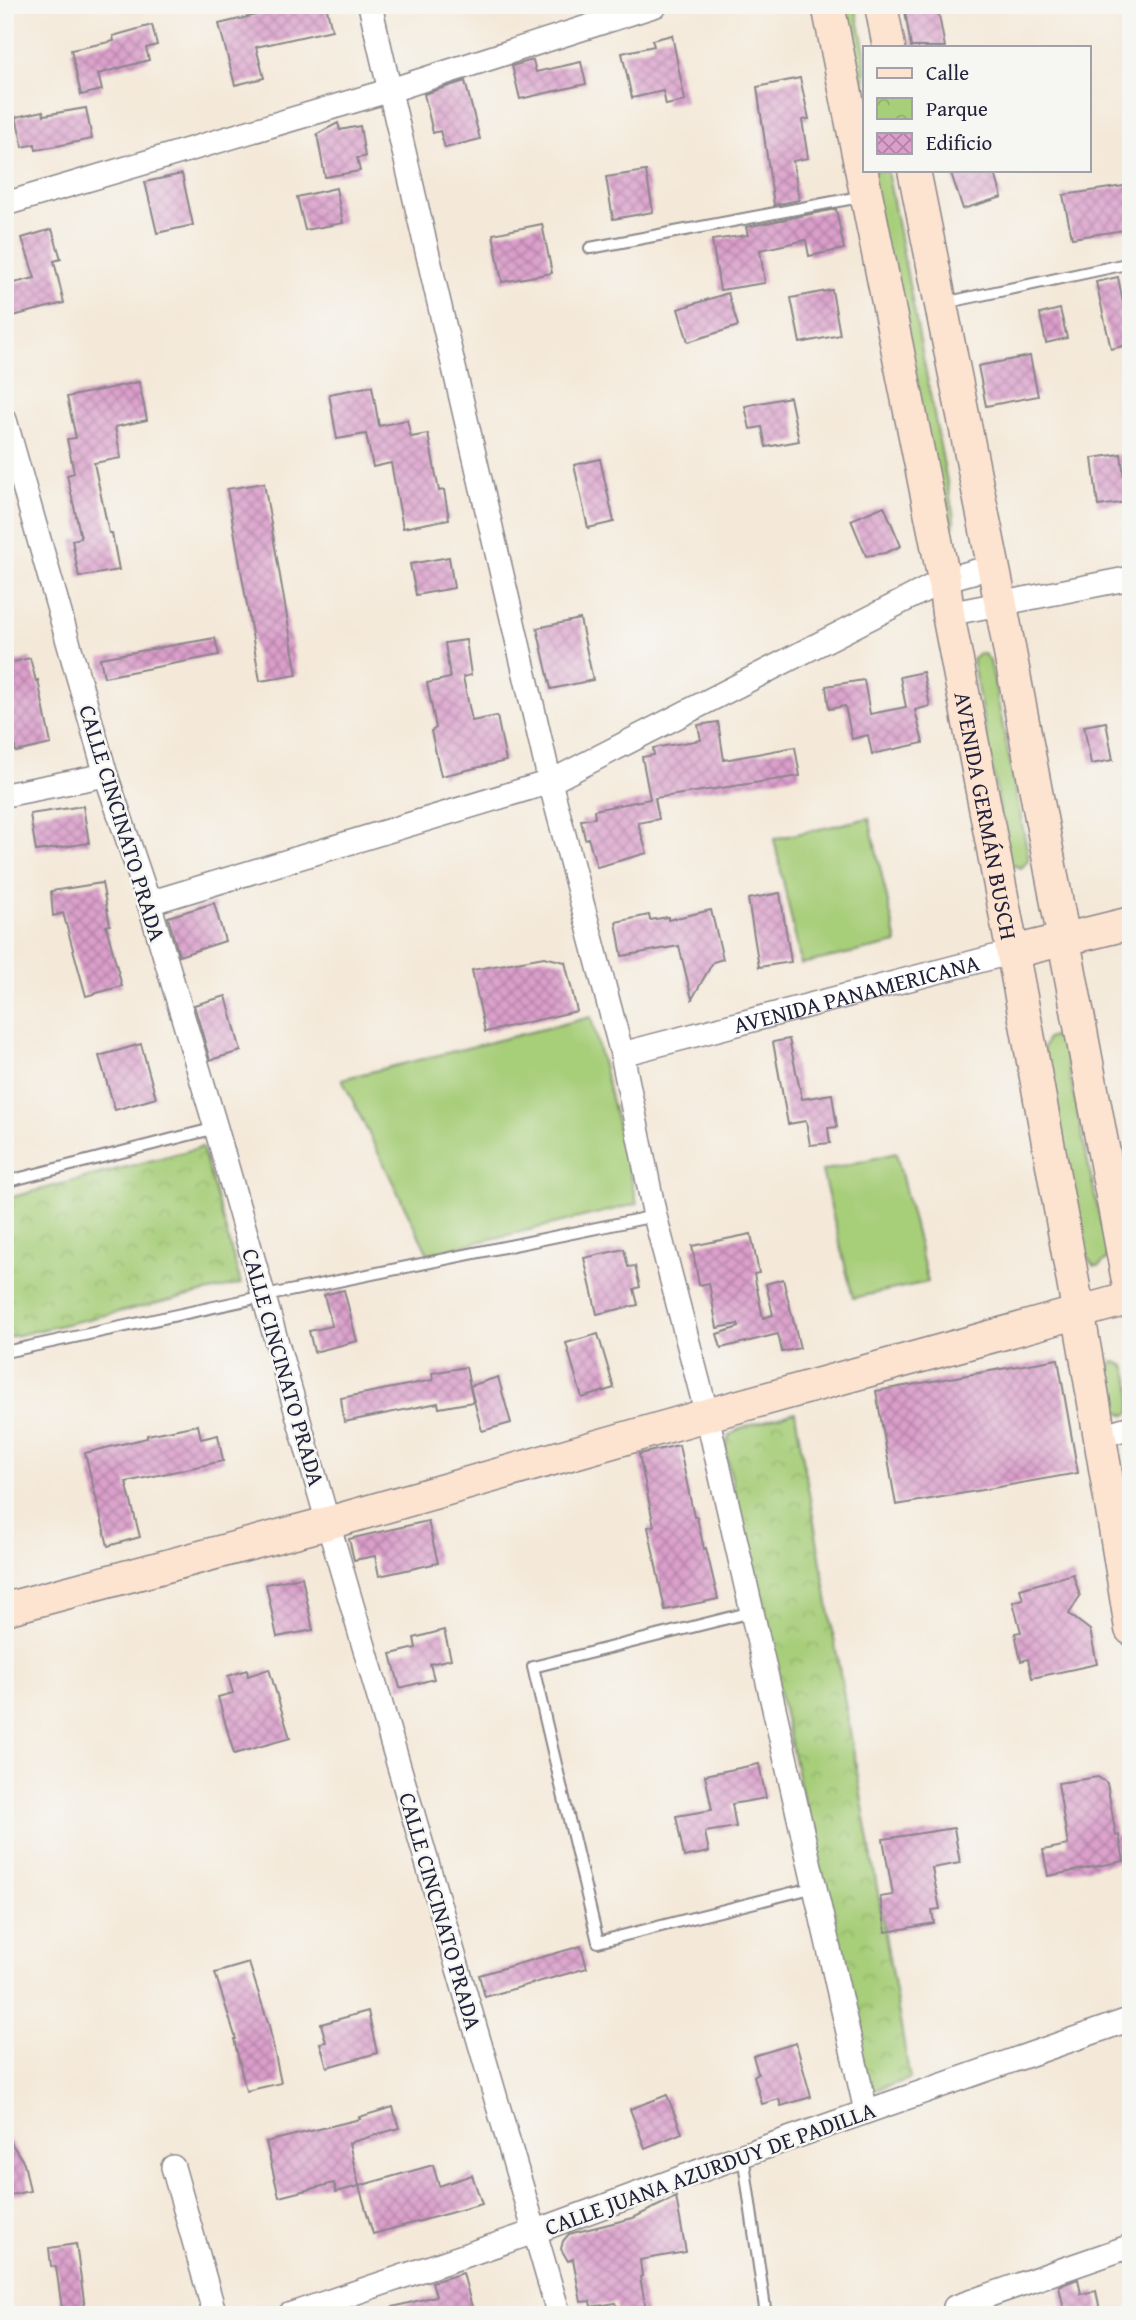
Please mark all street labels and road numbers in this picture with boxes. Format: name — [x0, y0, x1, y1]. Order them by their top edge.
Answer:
street label: AVENIDA GERMÁN BUSCH — [947, 689, 1026, 942]
street label: CALLE CINCINATO PRADA — [71, 701, 175, 945]
street label: AVENIDA PANAMERICANA — [730, 945, 983, 1041]
street label: CALLE CINCINATO PRADA — [234, 1244, 334, 1490]
street label: CALLE CINCINATO PRADA — [391, 1788, 491, 2034]
street label: CALLE JUANA AZURDUY DE PADILLA — [540, 2093, 880, 2243]

